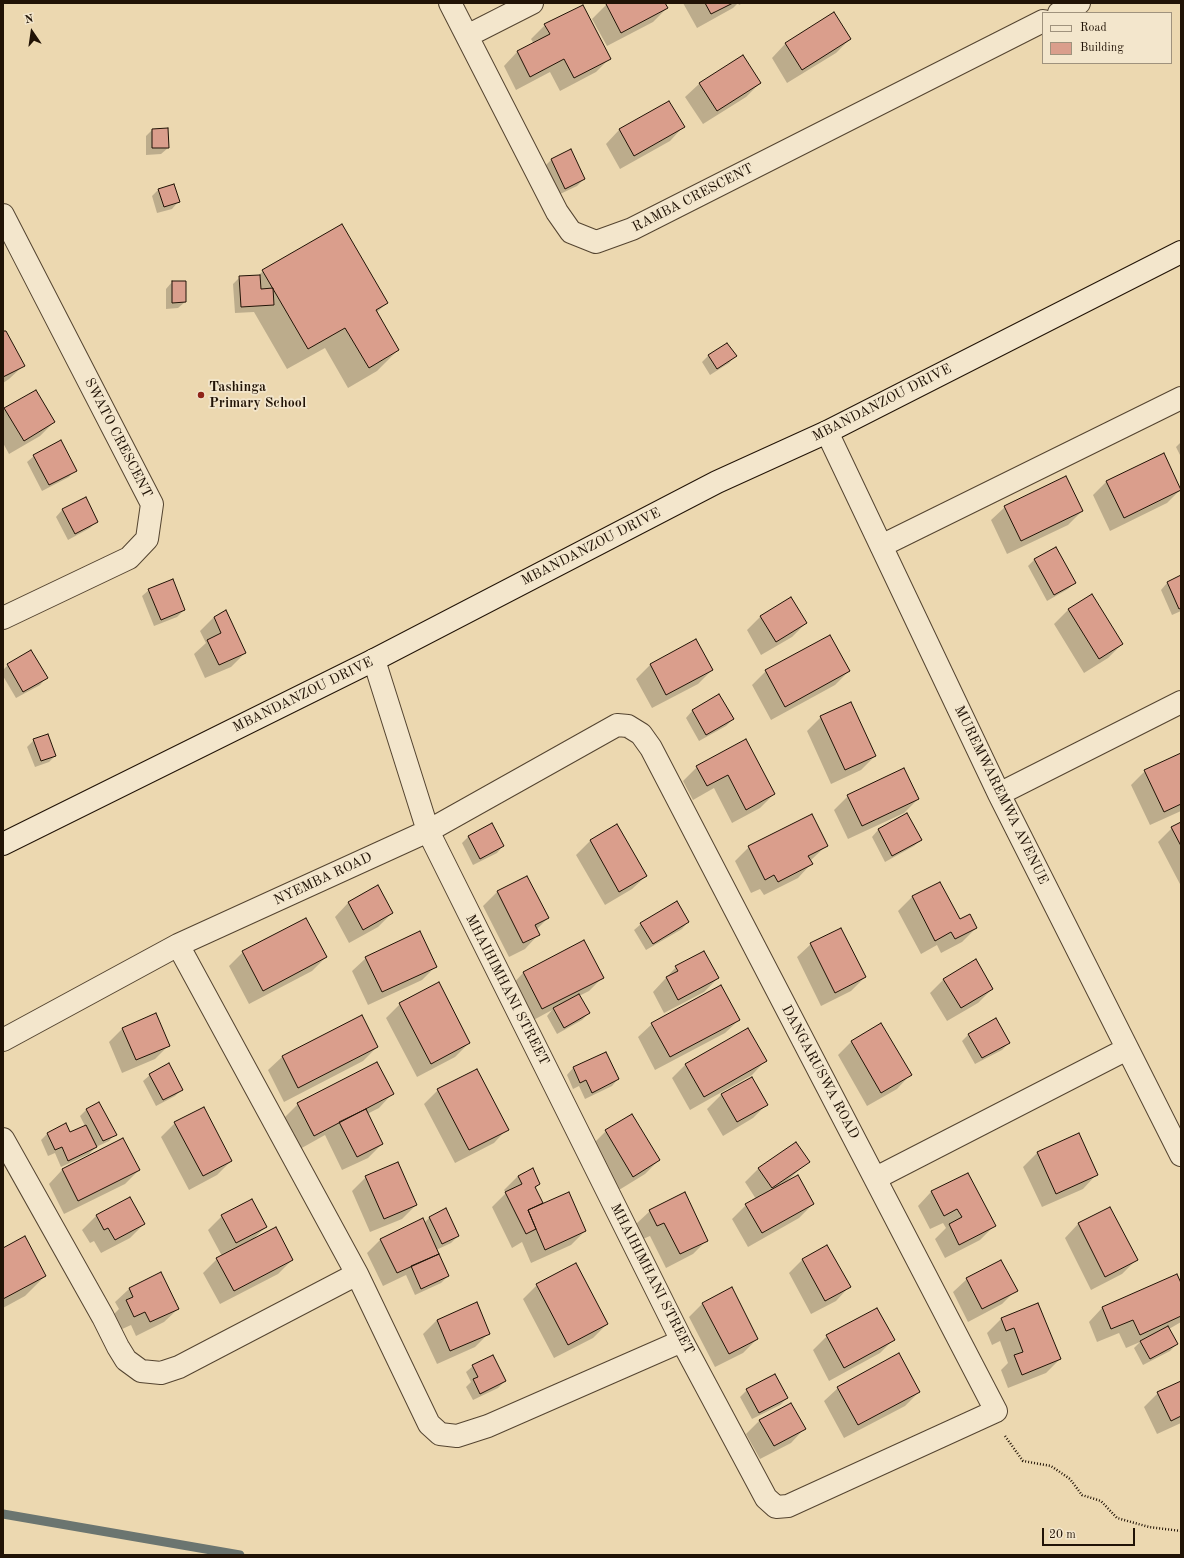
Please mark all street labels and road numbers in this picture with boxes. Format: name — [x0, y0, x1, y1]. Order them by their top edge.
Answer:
street label: RAMBA CRESCENT — [630, 160, 756, 236]
street label: MBANDANZOU DRIVE — [810, 361, 954, 445]
street label: SWATO CRESCENT — [80, 375, 156, 501]
street label: MBANDANZOU DRIVE — [519, 505, 663, 589]
street label: MBANDANZOU DRIVE — [230, 654, 376, 736]
street label: MUREMWAREMWA AVENUE — [950, 703, 1052, 887]
street label: NYEMBA ROAD — [271, 849, 375, 909]
street label: MHAIHIMHANI STREET — [462, 912, 552, 1068]
street label: DANGARUSWA ROAD — [778, 1002, 862, 1142]
street label: MHAIHIMHANI STREET — [607, 1201, 697, 1357]

